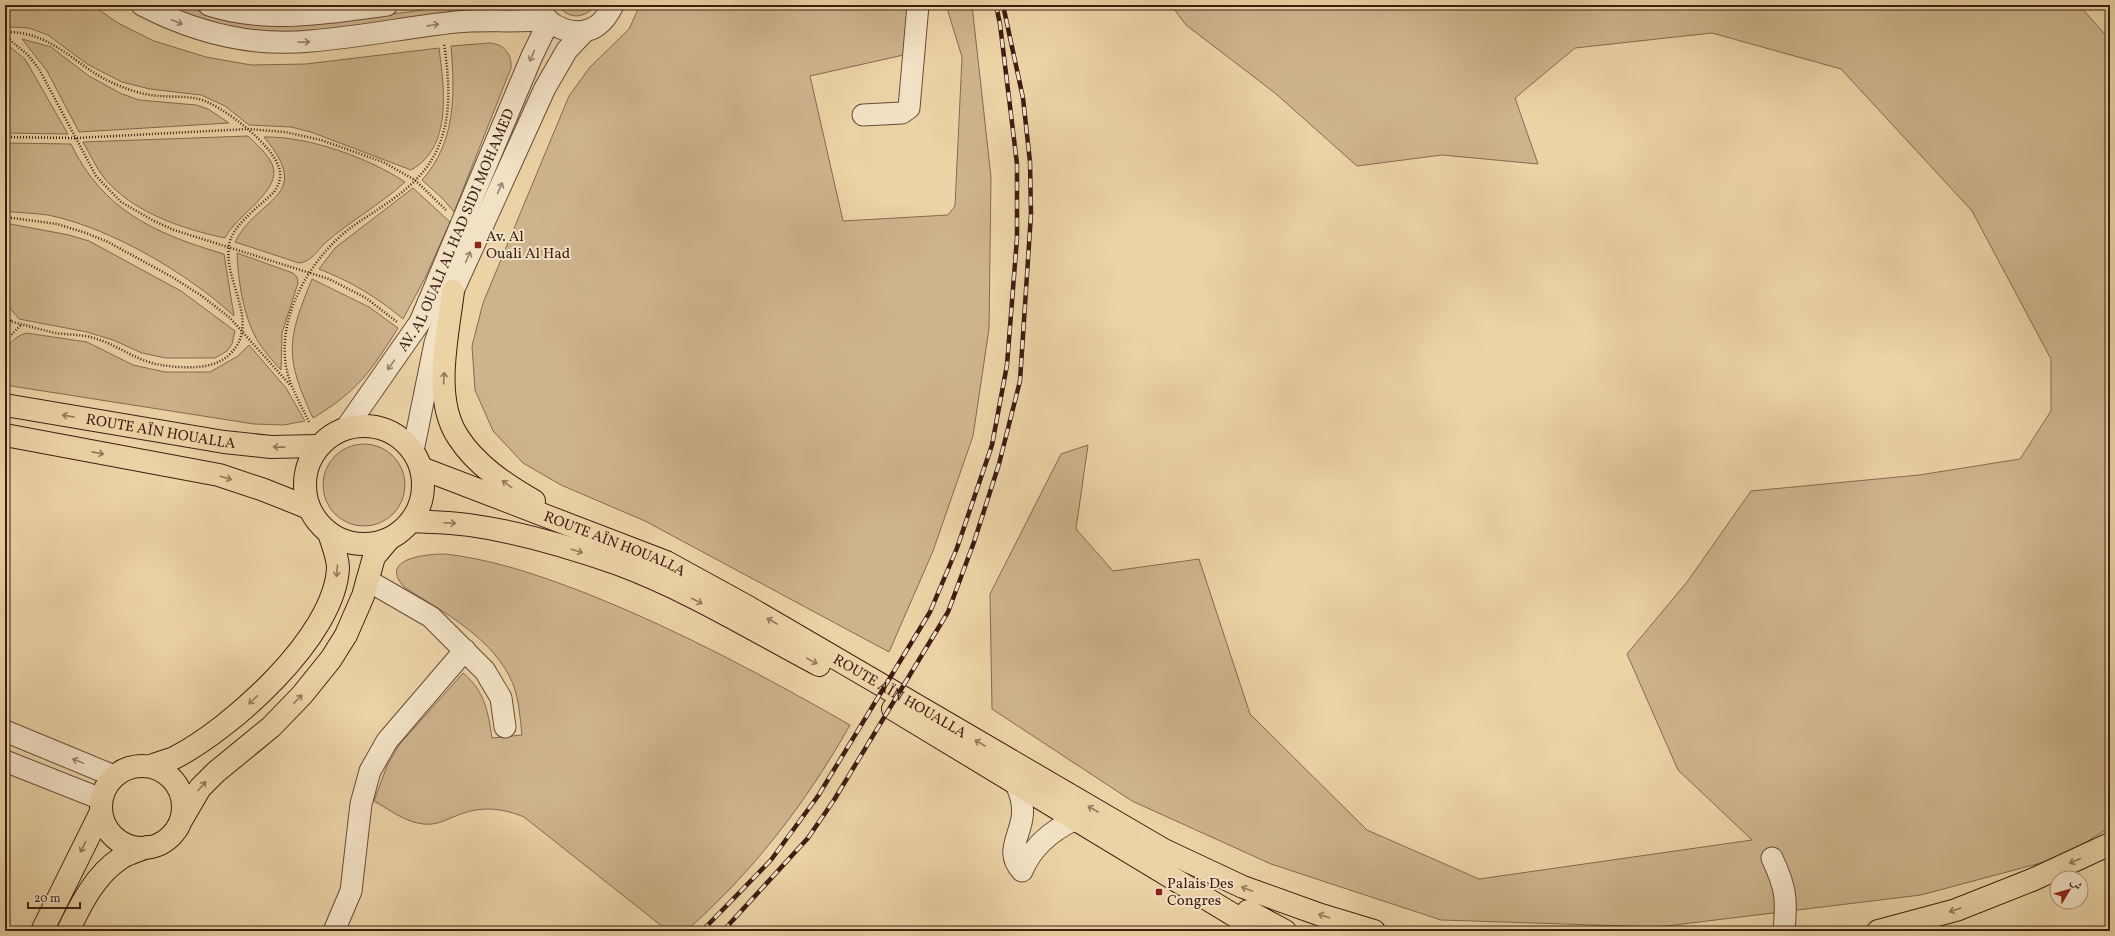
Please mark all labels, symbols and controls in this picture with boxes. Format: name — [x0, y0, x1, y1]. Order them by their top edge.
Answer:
one-way arrow — [171, 18, 183, 26]
one-way arrow — [426, 21, 439, 29]
one-way arrow — [297, 38, 310, 45]
one-way arrow — [528, 50, 535, 62]
street label: AV. AL OUALI AL HAD SIDI MOHAMED — [393, 106, 521, 356]
one-way arrow — [497, 182, 504, 194]
place label: Av. Al Ouali Al Had — [486, 227, 570, 265]
marker: Av. Al Ouali Al Had — [473, 240, 483, 250]
one-way arrow — [465, 251, 472, 263]
one-way arrow — [387, 359, 395, 370]
one-way arrow — [440, 372, 447, 385]
street label: ROUTE AÏN HOUALLA — [84, 410, 237, 455]
one-way arrow — [61, 411, 74, 419]
one-way arrow — [273, 443, 286, 451]
one-way arrow — [91, 449, 104, 457]
one-way arrow — [219, 474, 232, 482]
one-way arrow — [502, 480, 513, 488]
street label: ROUTE AÏN HOUALLA — [540, 507, 689, 583]
one-way arrow — [443, 520, 456, 527]
one-way arrow — [571, 547, 583, 555]
one-way arrow — [333, 564, 340, 577]
one-way arrow — [691, 598, 703, 605]
one-way arrow — [766, 616, 778, 624]
street label: ROUTE AÏN HOUALLA — [829, 650, 970, 745]
one-way arrow — [806, 658, 818, 665]
one-way arrow — [293, 694, 303, 704]
one-way arrow — [248, 695, 258, 705]
one-way arrow — [974, 738, 986, 746]
one-way arrow — [72, 757, 84, 765]
one-way arrow — [198, 781, 207, 792]
one-way arrow — [1087, 804, 1099, 812]
one-way arrow — [79, 840, 87, 852]
one-way arrow — [2069, 858, 2081, 865]
north arrow — [2049, 870, 2089, 910]
place label: Palais Des Congres — [1167, 874, 1234, 912]
text: ش — [2066, 876, 2085, 894]
scale bar — [28, 884, 80, 910]
one-way arrow — [1242, 884, 1254, 892]
marker: Palais Des Congres — [1154, 887, 1164, 897]
text: 20 m — [34, 891, 61, 907]
one-way arrow — [1948, 907, 1961, 914]
one-way arrow — [1317, 912, 1330, 919]

